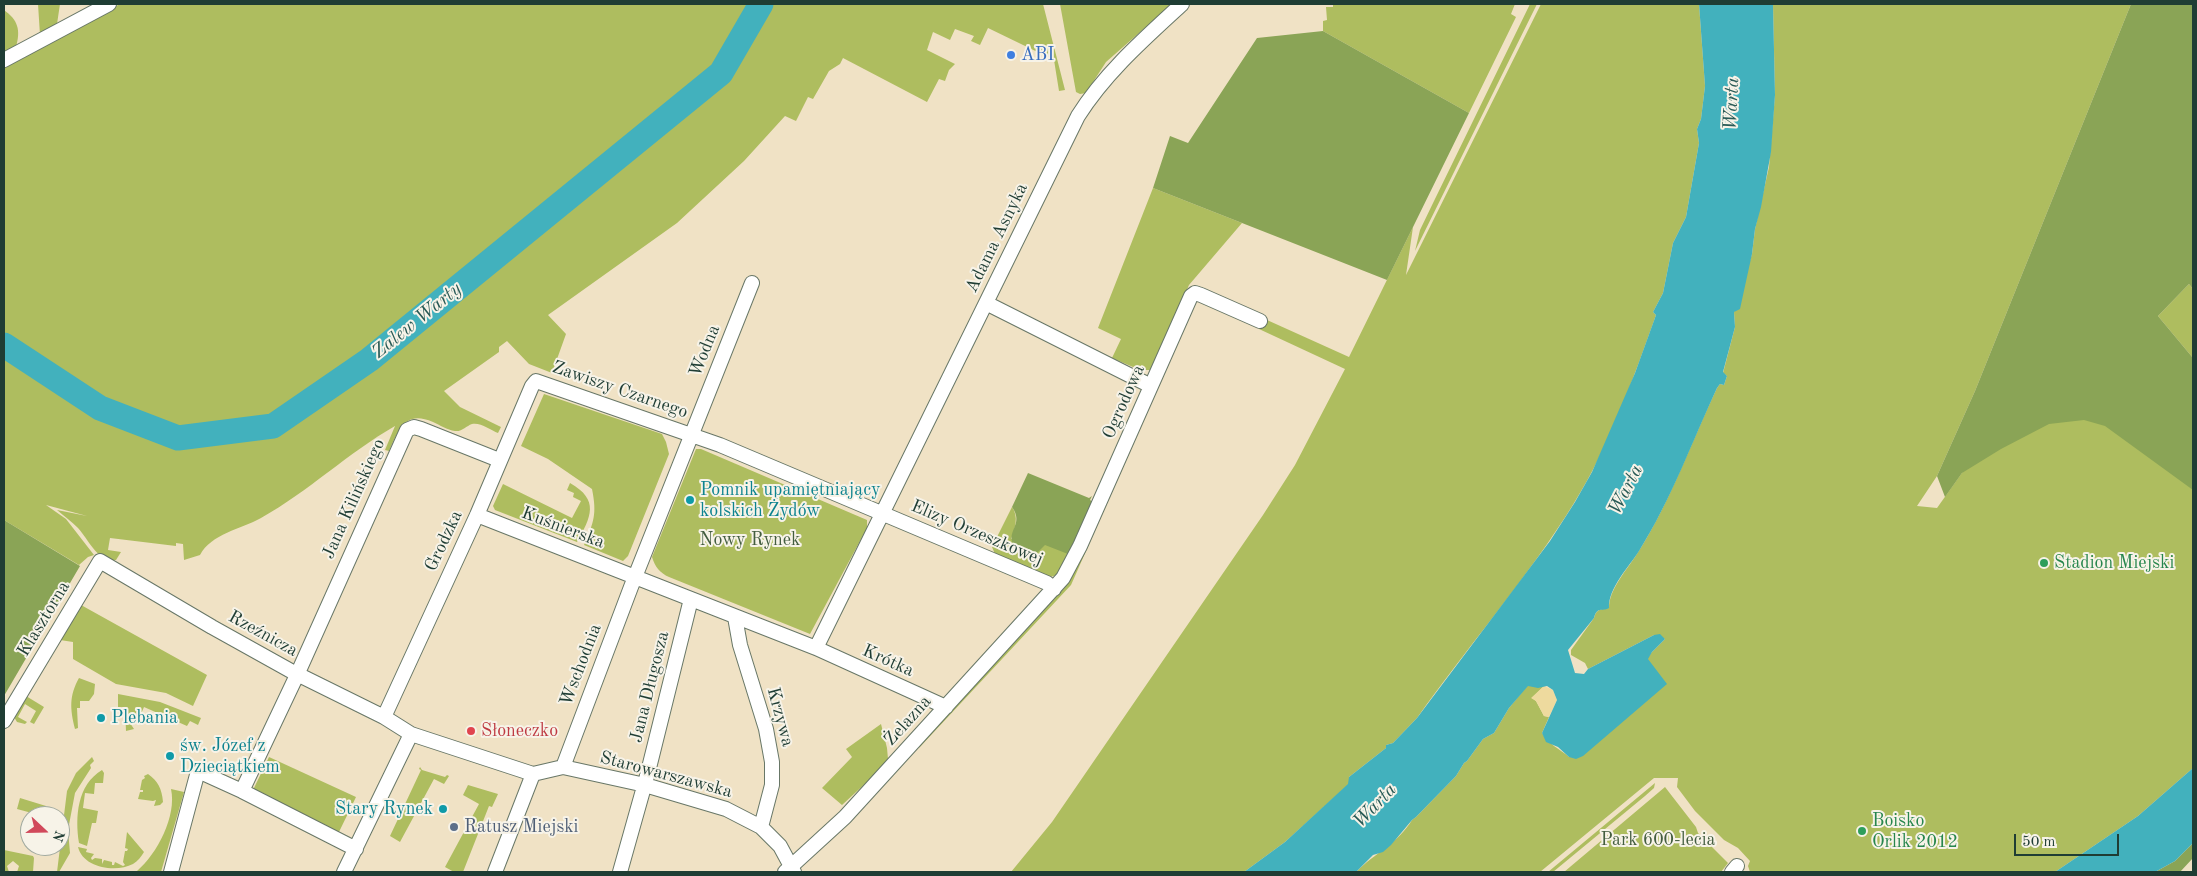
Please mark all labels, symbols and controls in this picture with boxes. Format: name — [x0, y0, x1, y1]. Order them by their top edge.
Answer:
place label: ABI — [1021, 44, 1054, 66]
marker: ABI — [1005, 49, 1017, 61]
water label: Warta — [1719, 77, 1745, 131]
street label: Adama Asnyka — [961, 180, 1033, 296]
water label: Zalew Warty — [368, 278, 466, 364]
street label: Wodna — [685, 322, 725, 380]
street label: Zawiszy Czarnego — [549, 357, 691, 423]
street label: Ogrodowa — [1098, 362, 1150, 442]
street label: Jana Kilińskiego — [318, 436, 390, 562]
water label: Warta — [1604, 461, 1648, 519]
place label: Pomnik upamiętniający kolskich Żydów — [700, 479, 881, 522]
marker: Pomnik upamiętniający kolskich Żydów — [684, 494, 696, 506]
street label: Elizy Orzeszkowej — [908, 495, 1046, 571]
street label: Kuśnierska — [518, 502, 608, 554]
street label: Grodzka — [421, 507, 467, 575]
park label: Nowy Rynek — [700, 529, 800, 551]
place label: Stadion Miejski — [2054, 552, 2174, 574]
marker: Stadion Miejski — [2038, 557, 2050, 569]
street label: Klasztorna — [13, 577, 75, 661]
street label: Rzeźnicza — [224, 606, 302, 662]
street label: Wschodnia — [555, 621, 607, 709]
street label: Jana Długosza — [626, 629, 674, 745]
street label: Krótka — [859, 640, 917, 682]
street label: Krzywa — [762, 685, 798, 749]
street label: Żelazna — [880, 691, 936, 751]
place label: Plebania — [111, 707, 178, 729]
marker: Plebania — [95, 712, 107, 724]
place label: Słoneczko — [481, 720, 558, 742]
marker: Słoneczko — [465, 725, 477, 737]
place label: św. Józef z Dzieciątkiem — [180, 735, 280, 778]
street label: Starowarszawska — [597, 747, 735, 803]
marker: św. Józef z Dzieciątkiem — [164, 750, 176, 762]
water label: Warta — [1348, 779, 1402, 833]
place label: Stary Rynek — [335, 798, 433, 820]
marker: Stary Rynek — [437, 803, 449, 815]
north arrow — [20, 806, 70, 856]
place label: Boisko Orlik 2012 — [1872, 810, 1958, 852]
place label: Ratusz Miejski — [464, 816, 578, 838]
marker: Ratusz Miejski — [448, 821, 460, 833]
scale bar — [2017, 824, 2122, 856]
marker: Boisko Orlik 2012 — [1856, 825, 1868, 837]
text: N — [50, 829, 67, 844]
park label: Park 600-lecia — [1601, 829, 1715, 851]
text: 50 m — [2022, 835, 2056, 850]

